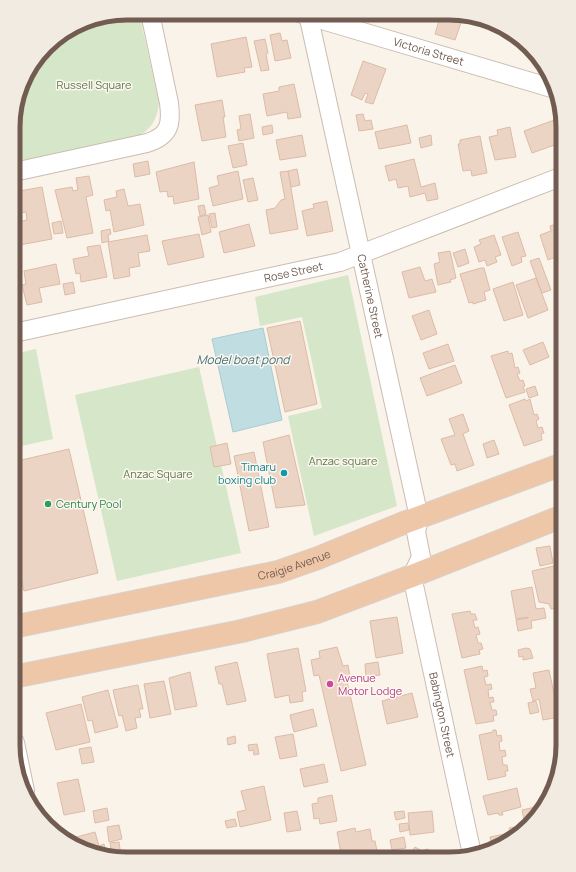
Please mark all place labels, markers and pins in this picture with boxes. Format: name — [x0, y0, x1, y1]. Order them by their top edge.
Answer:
place label: Timaru boxing club — [218, 459, 276, 487]
marker: Timaru boxing club — [279, 468, 289, 478]
place label: Century Pool — [56, 496, 122, 511]
marker: Century Pool — [43, 499, 53, 509]
place label: Avenue Motor Lodge — [338, 670, 403, 698]
marker: Avenue Motor Lodge — [325, 679, 335, 689]

